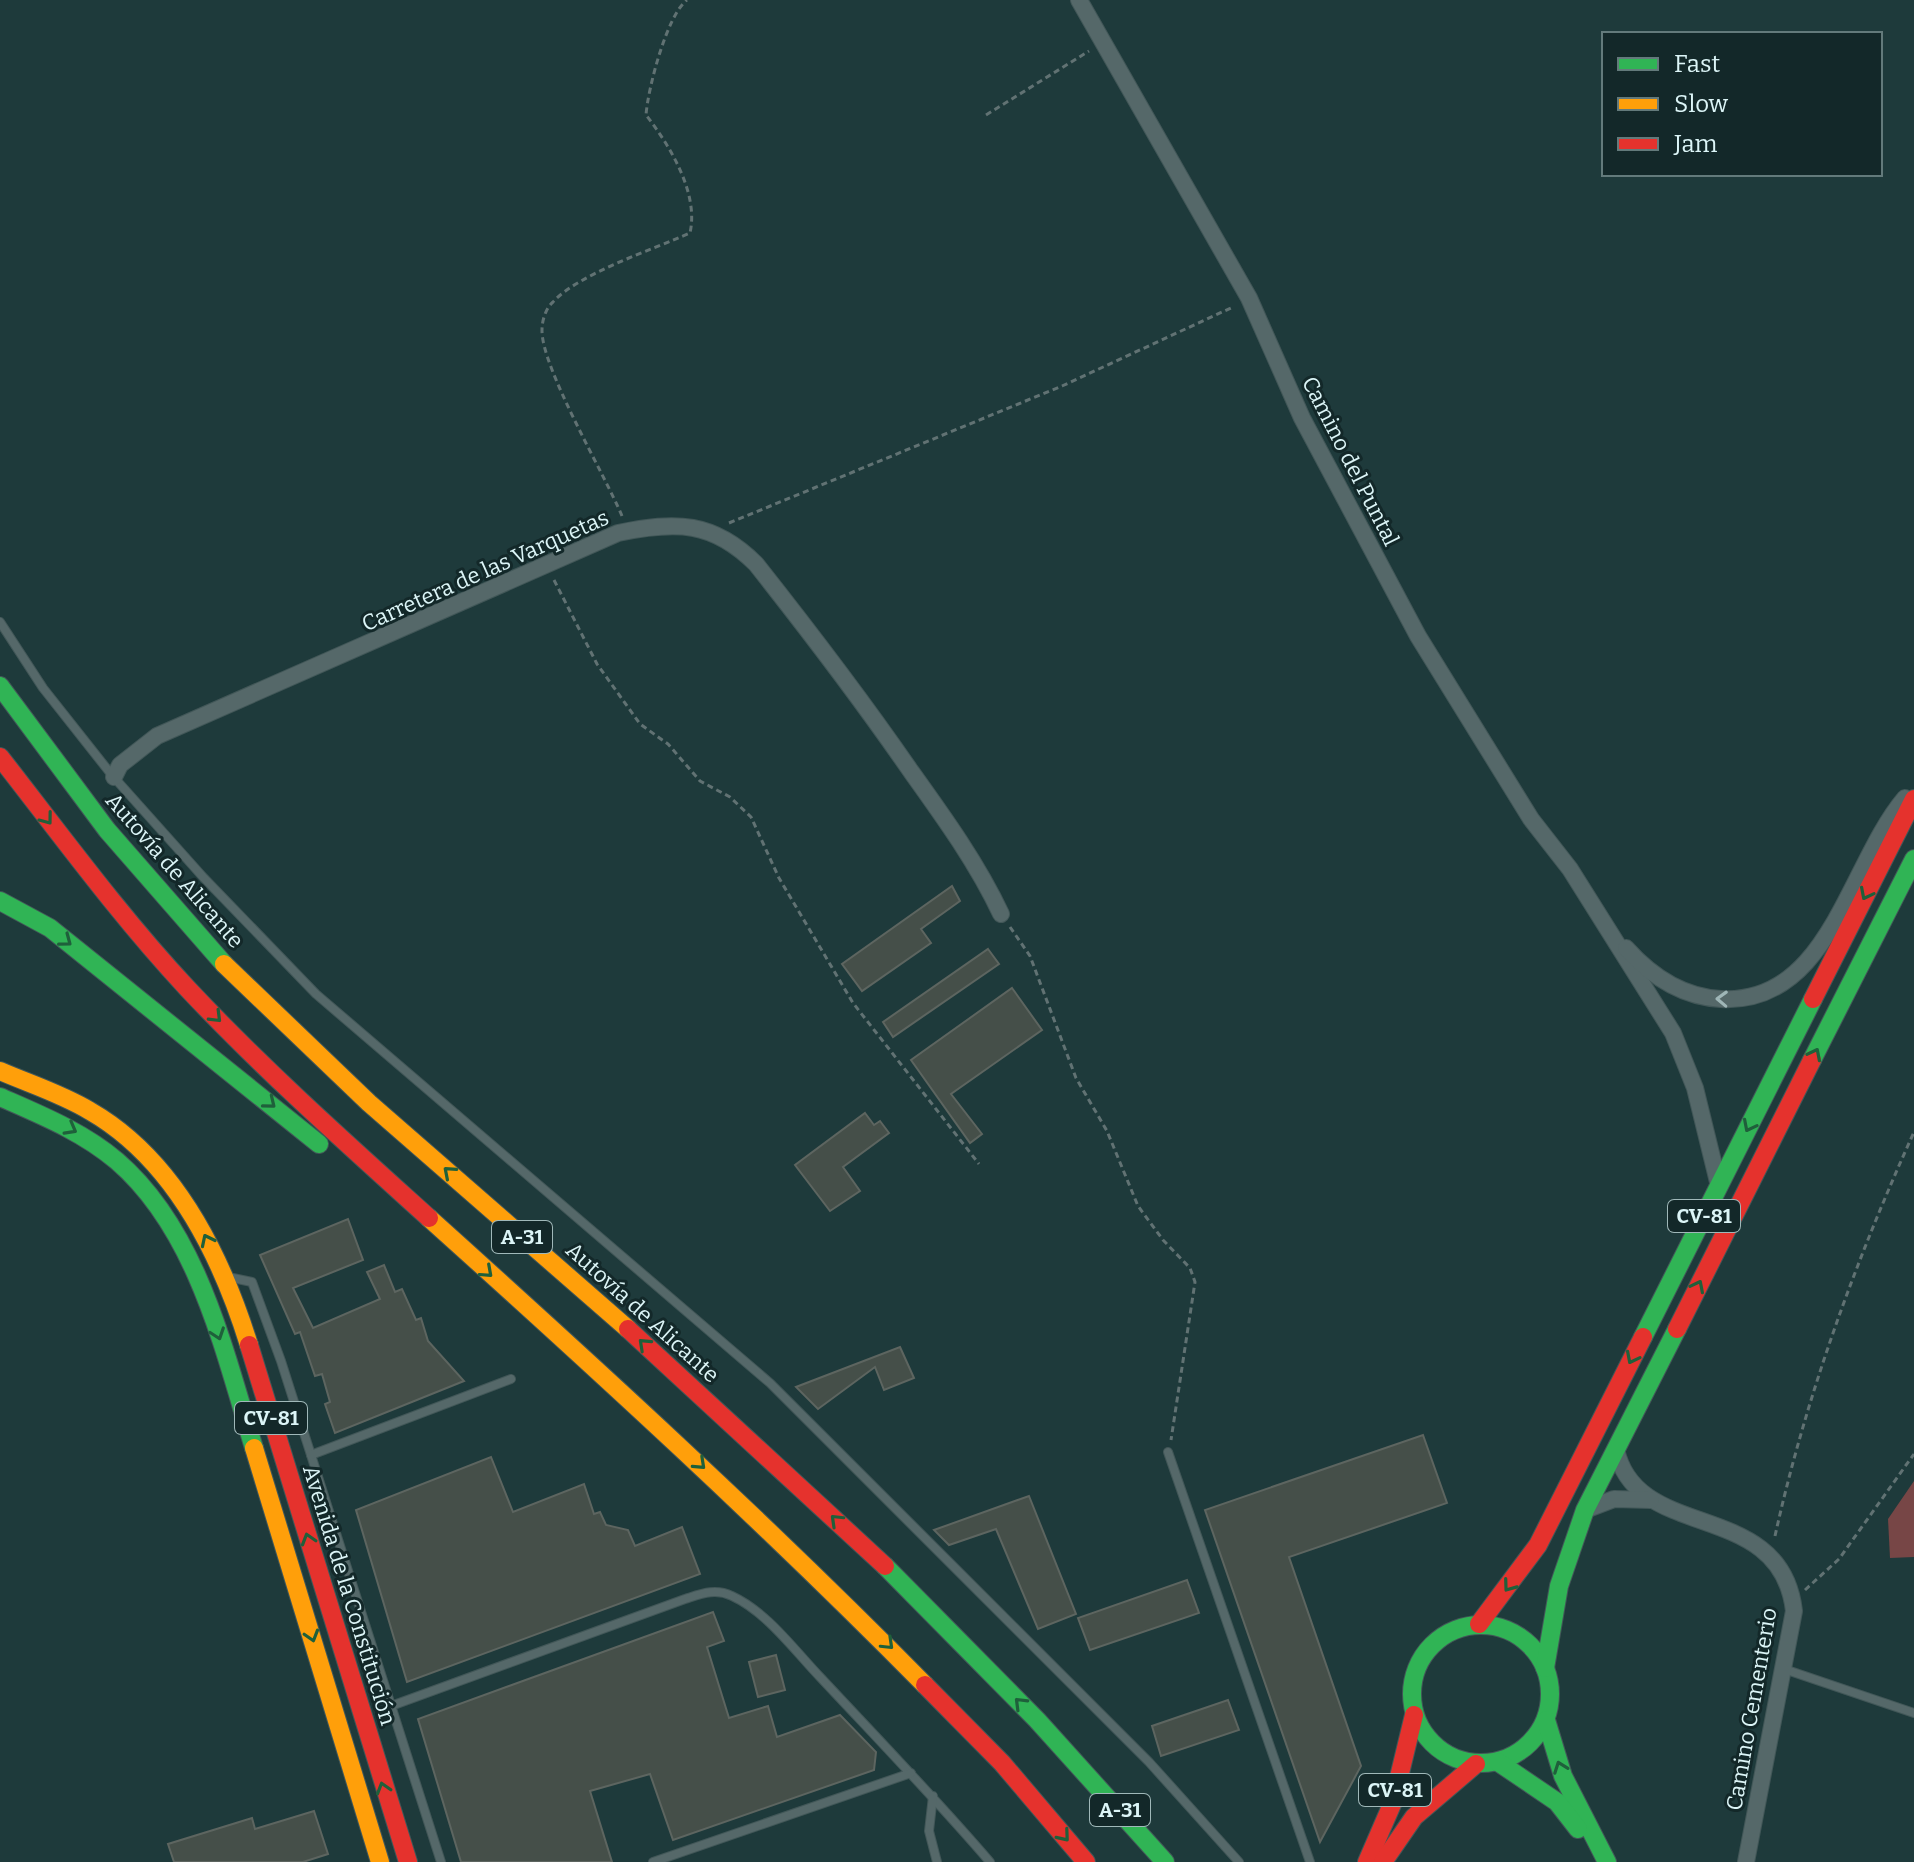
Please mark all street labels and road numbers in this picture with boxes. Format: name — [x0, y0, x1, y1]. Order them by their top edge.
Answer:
street label: Camino del Puntal — [1296, 372, 1405, 550]
street label: Carretera de las Varquetas — [358, 504, 613, 637]
street label: Autovía de Alicante — [100, 787, 249, 953]
road number: CV-81 — [1668, 1200, 1740, 1232]
road number: A-31 — [492, 1221, 552, 1253]
street label: Autovía de Alicante — [560, 1236, 725, 1388]
road number: CV-81 — [235, 1402, 307, 1434]
street label: Avenida de la Constitución — [297, 1462, 402, 1728]
street label: Camino Cementerio — [1720, 1606, 1783, 1812]
road number: CV-81 — [1359, 1774, 1431, 1806]
road number: A-31 — [1090, 1794, 1150, 1826]

